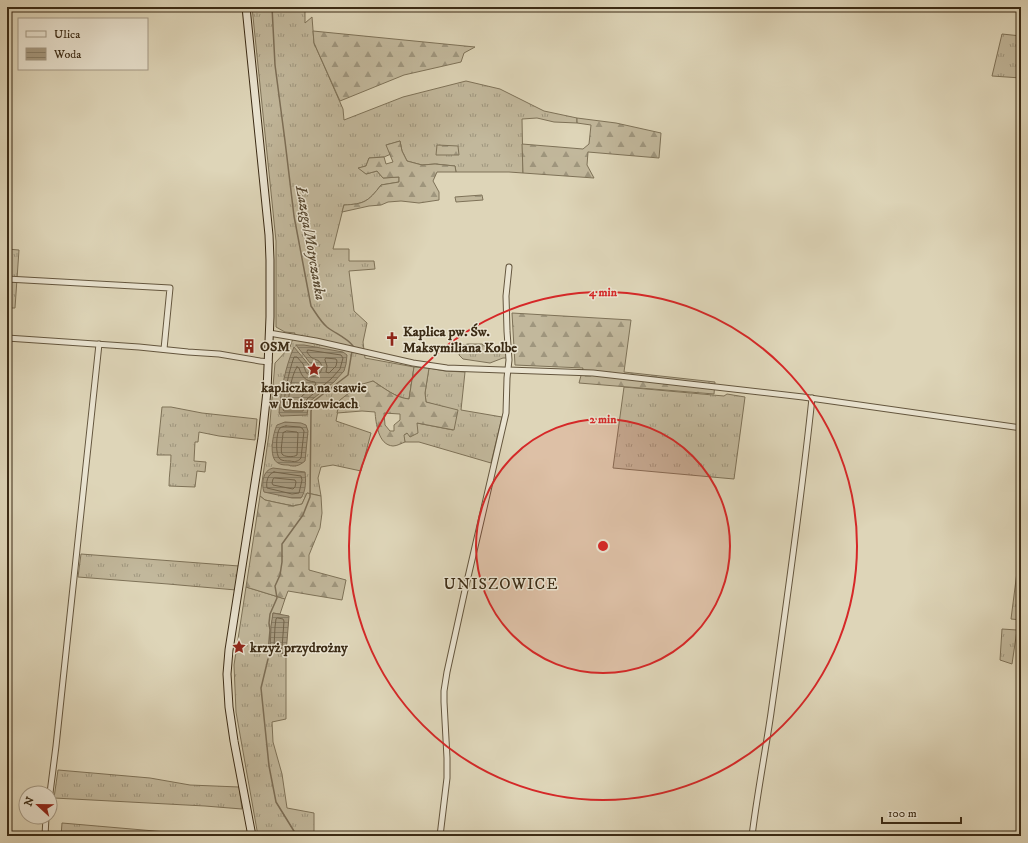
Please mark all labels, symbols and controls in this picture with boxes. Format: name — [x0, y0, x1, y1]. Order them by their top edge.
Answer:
legend — [18, 18, 148, 70]
text: Ulica — [54, 27, 81, 42]
text: Woda — [53, 47, 82, 62]
water label: Łazęga/Motyczanka — [291, 183, 330, 302]
text: 4 min — [588, 285, 618, 300]
place label: Kaplica pw. Św. Maksymiliana Kolbe — [403, 323, 517, 357]
church icon: Kaplica pw. Św. Maksymiliana Kolbe — [384, 331, 400, 347]
building icon: OSM — [241, 338, 257, 354]
place label: OSM — [260, 338, 290, 356]
place icon: kapliczka na stawie w Uniszowicach — [306, 361, 322, 377]
place label: kapliczka na stawie w Uniszowicach — [260, 379, 367, 413]
text: 2 min — [590, 412, 617, 427]
centre of rings — [596, 539, 610, 553]
district label: UNISZOWICE — [444, 574, 559, 594]
place icon: krzyż przydrożny — [231, 639, 247, 655]
place label: krzyż przydrożny — [249, 639, 348, 657]
north arrow — [18, 785, 58, 825]
text: N — [21, 795, 38, 808]
scale bar — [882, 799, 961, 825]
text: 100 m — [888, 806, 917, 821]

